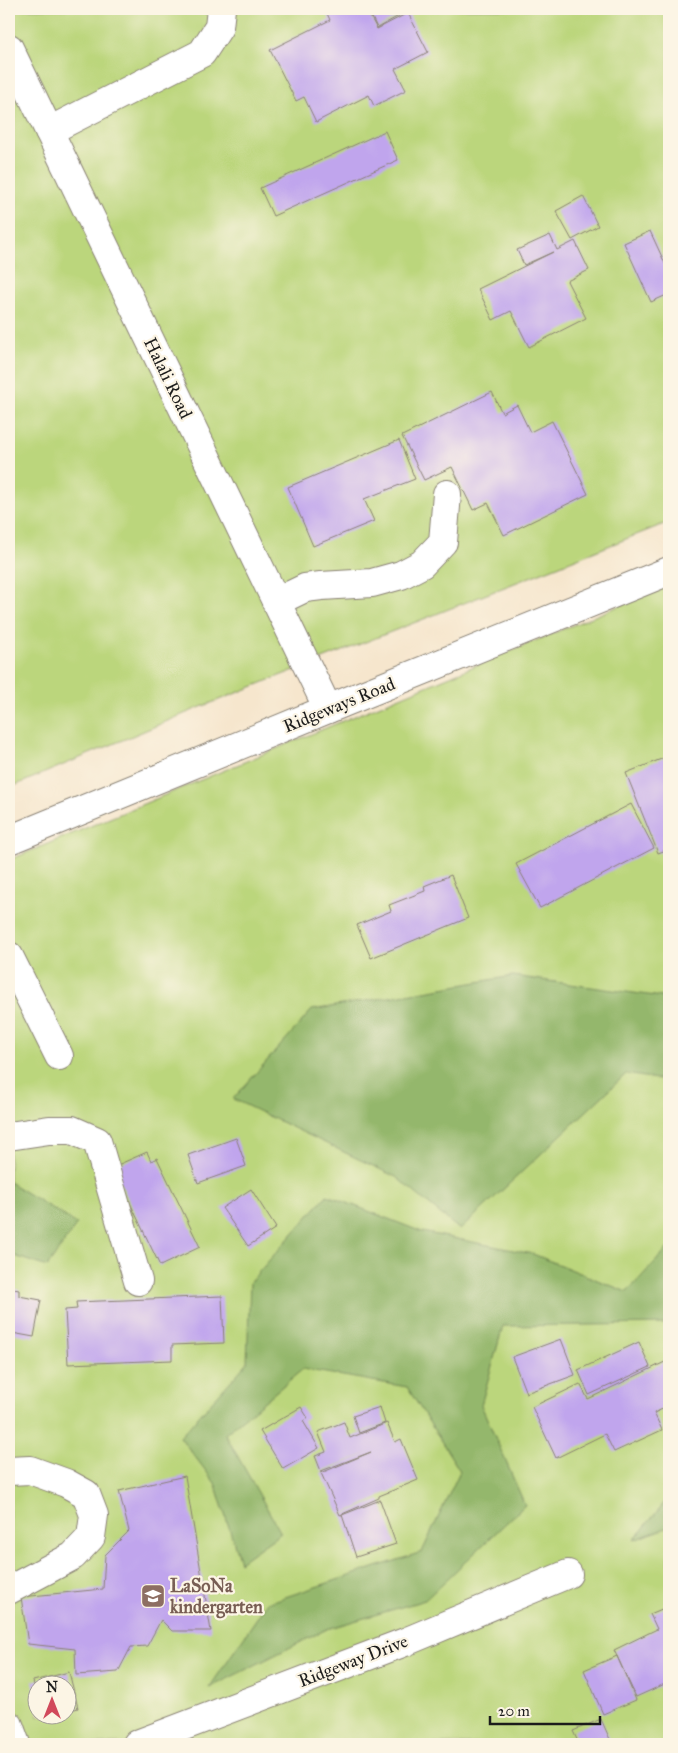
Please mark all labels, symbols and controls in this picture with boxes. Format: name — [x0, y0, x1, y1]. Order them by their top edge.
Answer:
street label: Halali Road — [139, 334, 197, 422]
street label: Ridgeways Road — [280, 673, 399, 738]
place label: LaSoNa kindergarten — [170, 1575, 263, 1619]
school or university icon: LaSoNa kindergarten — [140, 1583, 166, 1609]
street label: Ridgeway Drive — [295, 1630, 411, 1693]
north arrow — [28, 1676, 78, 1726]
text: N — [46, 1679, 58, 1696]
scale bar — [490, 1693, 600, 1725]
text: 20 m — [498, 1702, 530, 1720]

